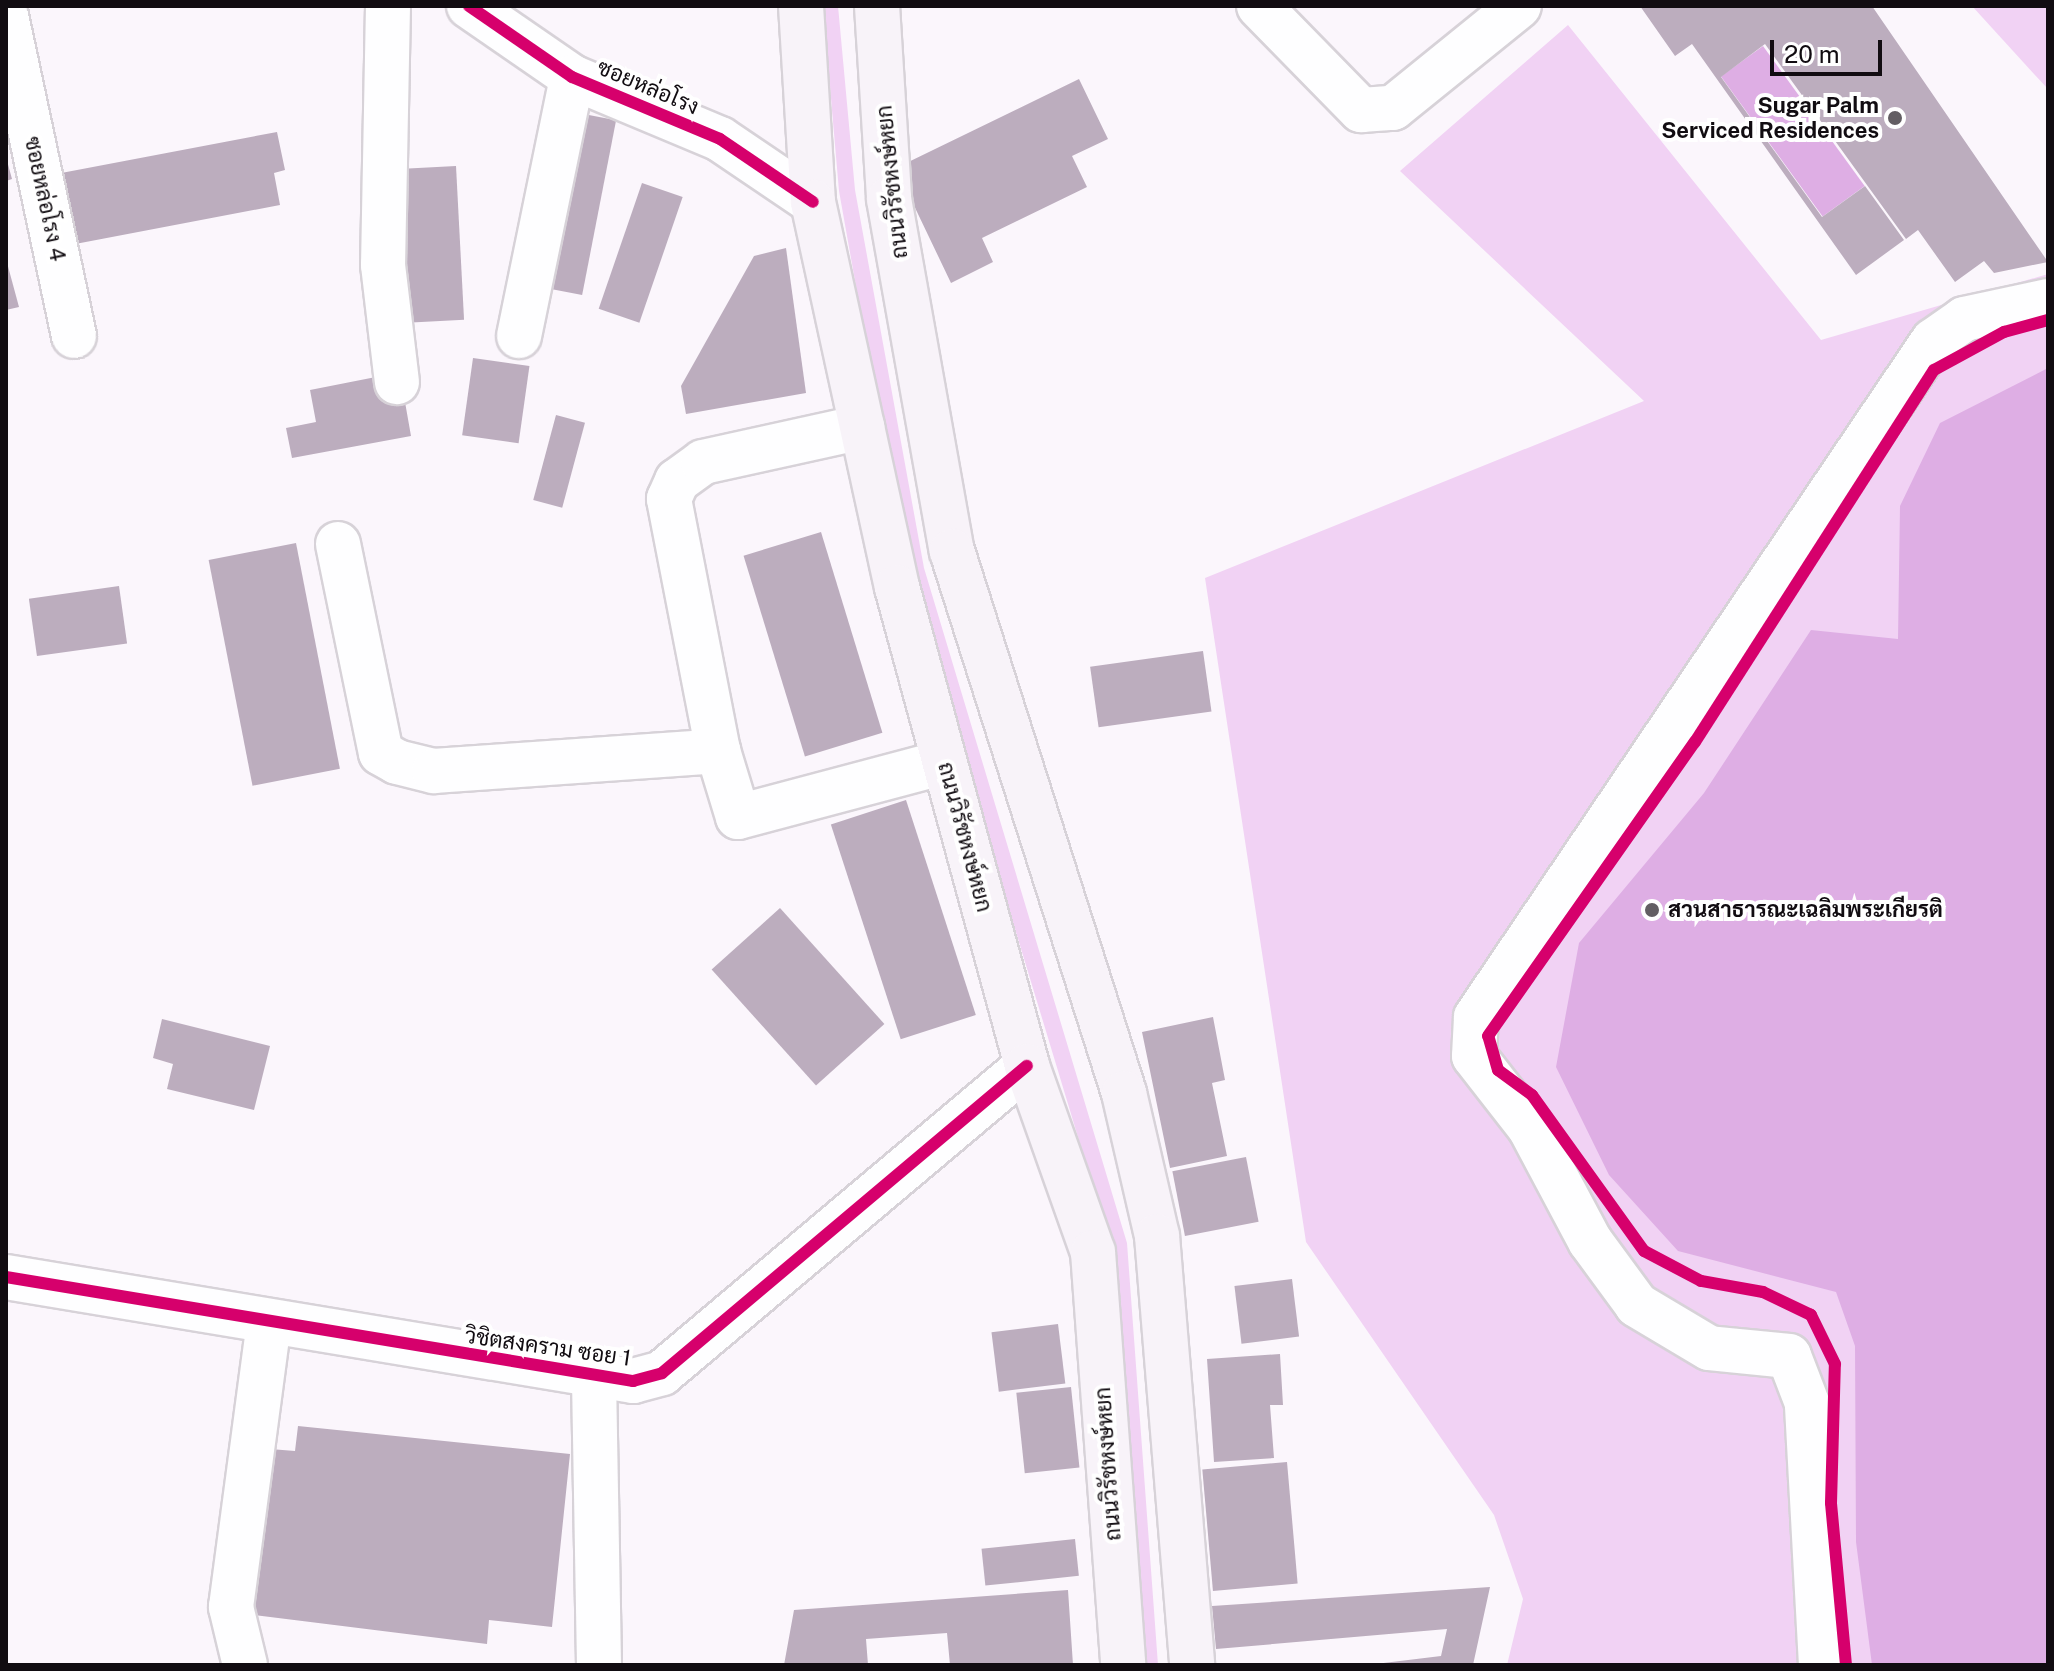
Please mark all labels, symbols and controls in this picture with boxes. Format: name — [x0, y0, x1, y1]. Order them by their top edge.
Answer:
scale bar — [1774, 24, 1886, 74]
text: 20 m — [1784, 40, 1840, 68]
street label: ซอยหล่อโรง — [593, 54, 703, 120]
place label: Sugar Palm Serviced Residences — [1661, 92, 1879, 144]
street label: ถนนวิรัชหงษ์หยก — [871, 104, 913, 260]
marker: Sugar Palm Serviced Residences — [1886, 109, 1904, 127]
street label: ซอยหล่อโรง 4 — [19, 134, 71, 264]
street label: ถนนวิรัชหงษ์หยก — [932, 759, 998, 915]
place label: สวนสาธารณะเฉลิมพระเกียรติ — [1668, 897, 1943, 923]
marker: สวนสาธารณะเฉลิมพระเกียรติ — [1643, 901, 1661, 919]
street label: วิชิตสงคราม ซอย 1 — [463, 1322, 633, 1372]
street label: ถนนวิรัชหงษ์หยก — [1089, 1386, 1127, 1542]

